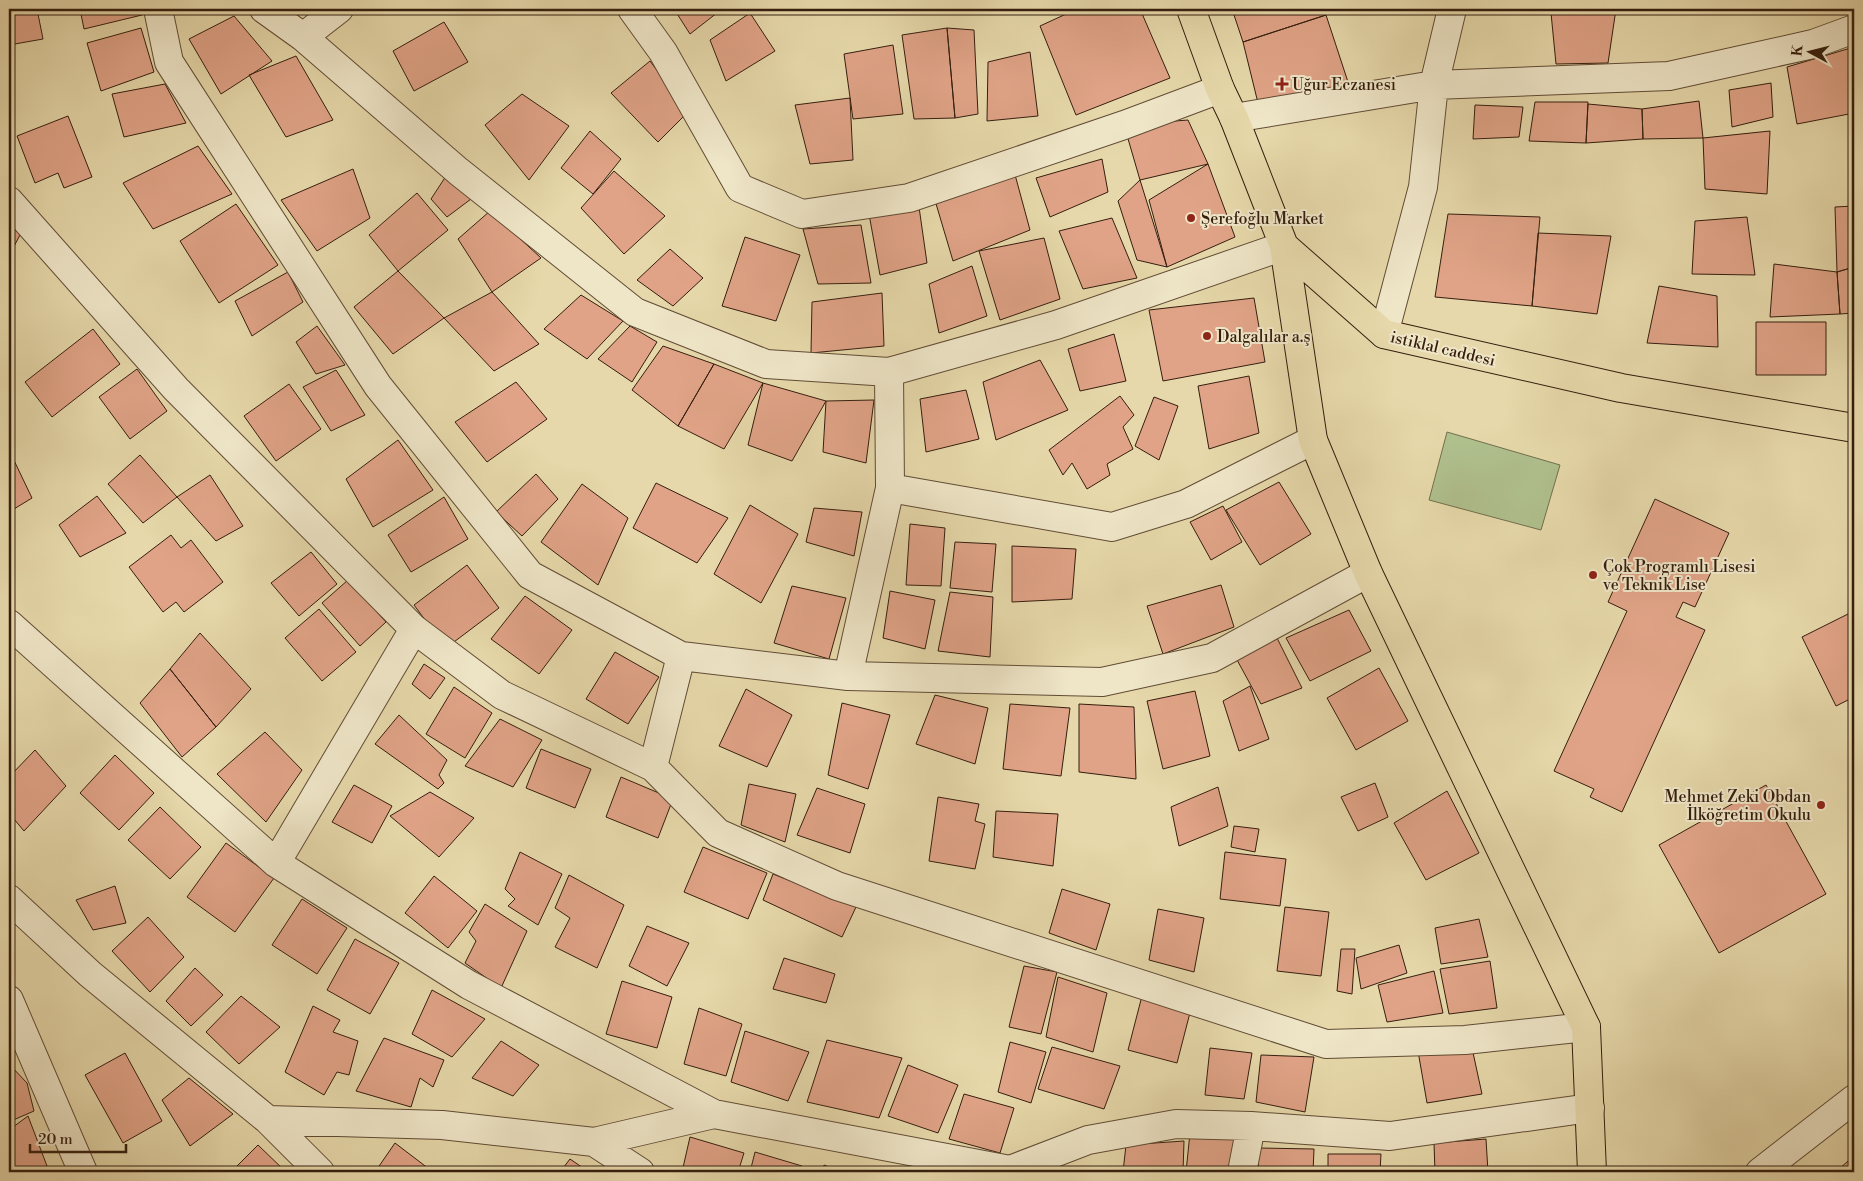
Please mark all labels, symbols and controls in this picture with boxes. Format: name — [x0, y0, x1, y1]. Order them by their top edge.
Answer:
north arrow — [1786, 28, 1836, 78]
text: K — [1788, 43, 1808, 57]
place label: Uğur Eczanesi — [1292, 75, 1396, 95]
marker: Uğur Eczanesi — [1276, 78, 1288, 90]
place label: Şerefoğlu Market — [1201, 209, 1324, 229]
marker: Şerefoğlu Market — [1185, 212, 1197, 224]
place label: Dalgalılar a.ş — [1217, 327, 1310, 347]
street label: istiklal caddesi — [1388, 327, 1497, 371]
marker: Dalgalılar a.ş — [1201, 330, 1213, 342]
place label: Çok Programlı Lisesi ve Teknik Lise — [1602, 557, 1755, 595]
marker: Çok Programlı Lisesi ve Teknik Lise — [1587, 569, 1599, 581]
place label: Mehmet Zeki Obdan İlköğretim Okulu — [1664, 787, 1811, 825]
marker: Mehmet Zeki Obdan İlköğretim Okulu — [1815, 799, 1827, 811]
scale bar — [30, 1121, 126, 1153]
text: 20 m — [38, 1130, 73, 1149]

